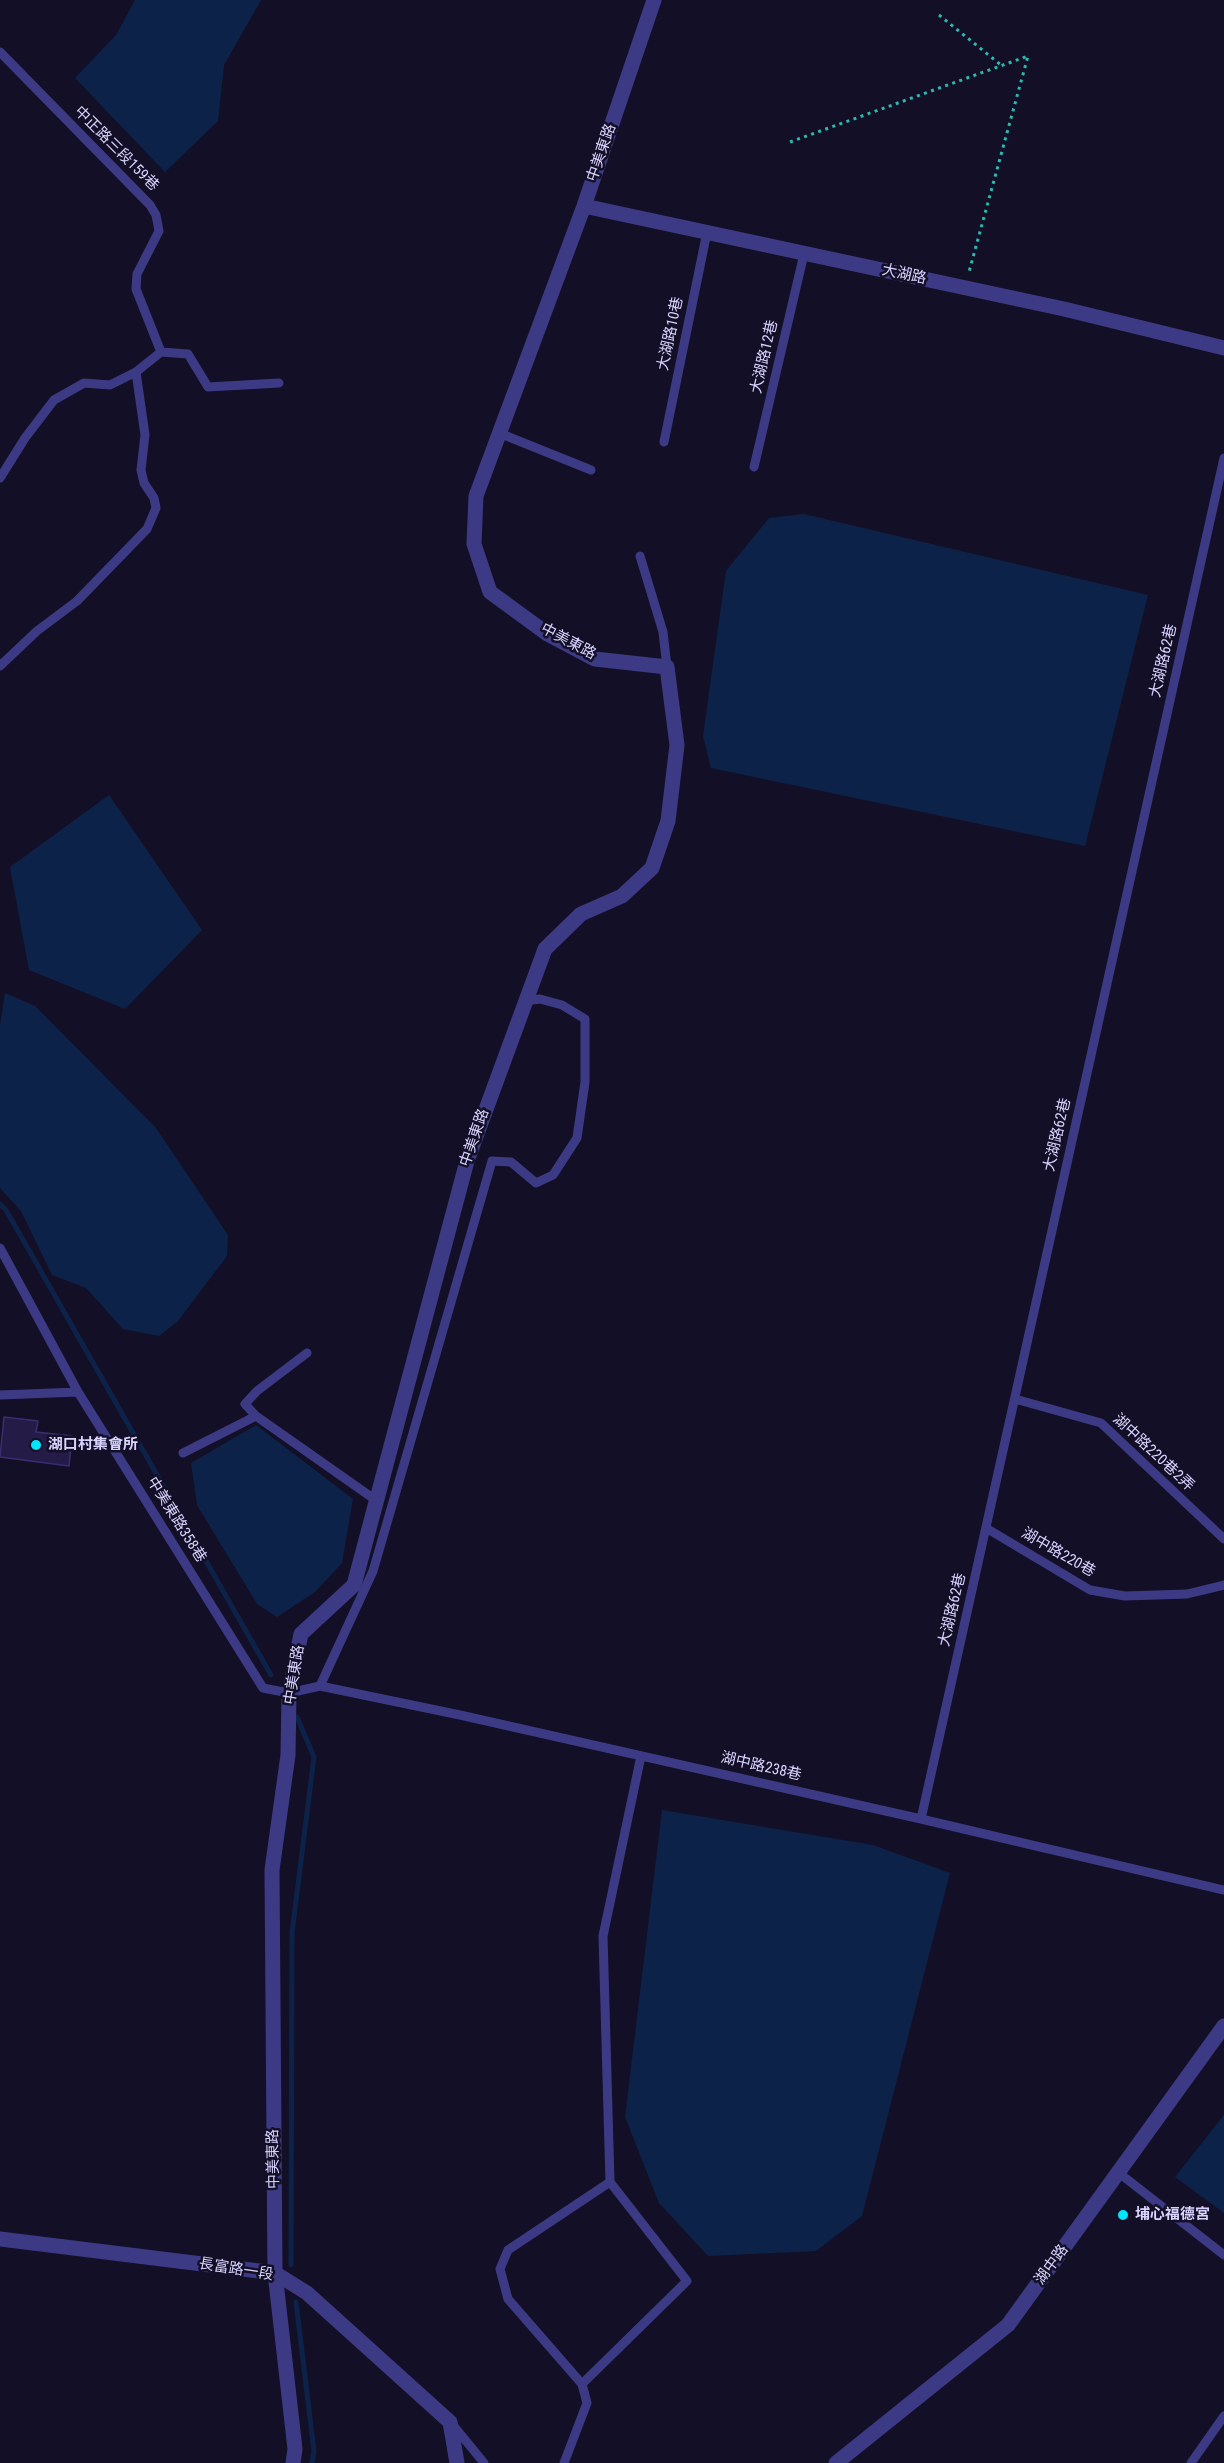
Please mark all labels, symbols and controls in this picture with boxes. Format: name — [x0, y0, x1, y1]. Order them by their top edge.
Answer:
street label: 中正路三段159巷 — [70, 103, 162, 195]
street label: 中美東路 — [584, 122, 620, 184]
street label: 大湖路 — [880, 262, 928, 288]
street label: 大湖路10巷 — [654, 296, 688, 372]
street label: 大湖路12巷 — [748, 319, 782, 395]
street label: 中美東路 — [537, 620, 599, 664]
street label: 大湖路62巷 — [1147, 623, 1181, 699]
street label: 大湖路62巷 — [1041, 1097, 1075, 1173]
street label: 中美東路 — [457, 1107, 493, 1169]
street label: 湖中路220巷2弄 — [1109, 1411, 1197, 1495]
place label: 湖口村集會所 — [48, 1436, 138, 1454]
marker: 湖口村集會所 — [29, 1438, 43, 1452]
street label: 中美東路358巷 — [143, 1474, 209, 1566]
street label: 湖中路220巷 — [1018, 1525, 1098, 1581]
street label: 大湖路62巷 — [936, 1572, 970, 1648]
street label: 中美東路 — [281, 1644, 309, 1706]
street label: 湖中路238巷 — [719, 1749, 803, 1785]
street label: 中美東路 — [264, 2129, 284, 2189]
place label: 埔心福德宮 — [1135, 2206, 1210, 2224]
marker: 埔心福德宮 — [1116, 2208, 1130, 2222]
street label: 湖中路 — [1031, 2242, 1073, 2288]
street label: 長富路一段 — [198, 2255, 274, 2285]

